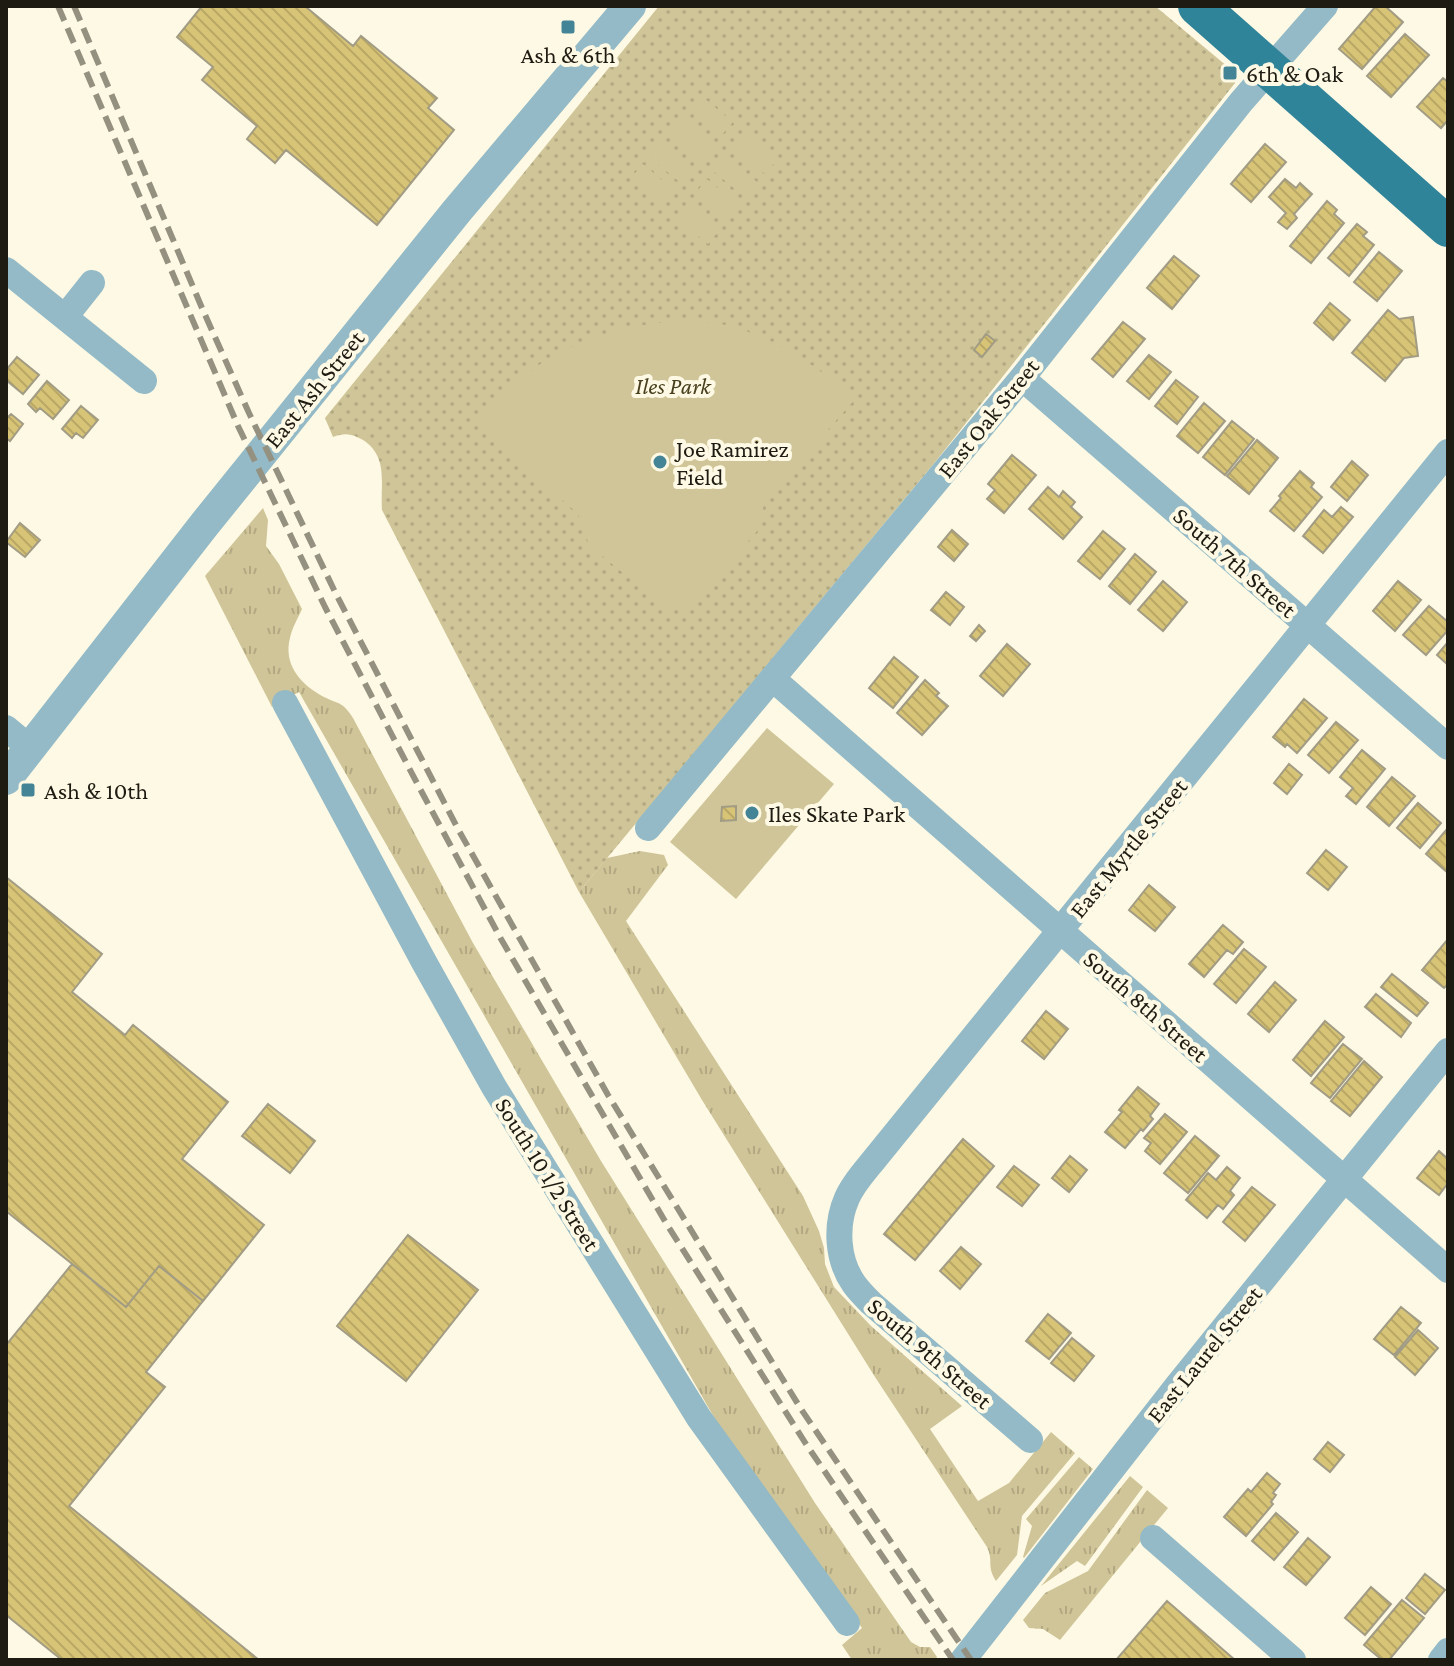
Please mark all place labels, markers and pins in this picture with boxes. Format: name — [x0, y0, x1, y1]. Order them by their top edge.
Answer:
marker: Ash & 6th — [559, 18, 577, 36]
place label: Ash & 6th — [521, 41, 615, 68]
place label: 6th & Oak — [1246, 60, 1344, 87]
marker: 6th & Oak — [1221, 64, 1239, 82]
place label: Joe Ramirez Field — [674, 435, 789, 490]
marker: Joe Ramirez Field — [651, 453, 669, 471]
place label: Ash & 10th — [44, 777, 148, 804]
marker: Ash & 10th — [19, 781, 37, 799]
place label: Iles Skate Park — [768, 800, 906, 827]
marker: Iles Skate Park — [743, 804, 761, 822]

